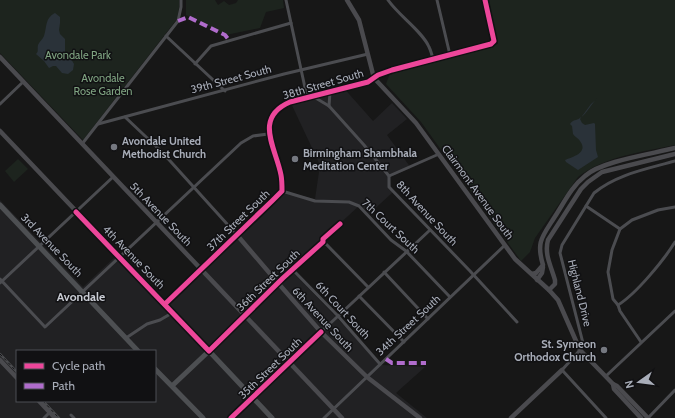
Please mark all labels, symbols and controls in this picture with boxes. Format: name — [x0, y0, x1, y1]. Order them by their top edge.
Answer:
park label: Avondale Park — [45, 48, 111, 62]
street label: 39th Street South — [189, 61, 273, 97]
street label: 38th Street South — [281, 66, 365, 102]
park label: Avondale Rose Garden — [73, 71, 133, 98]
place label: Avondale United Methodist Church — [122, 134, 206, 161]
marker: Avondale United Methodist Church — [109, 142, 119, 152]
street label: Clairmont Avenue South — [439, 142, 517, 242]
place label: Birmingham Shambhala Meditation Center — [303, 146, 418, 173]
marker: Birmingham Shambhala Meditation Center — [290, 154, 300, 164]
street label: 8th Avenue South — [393, 177, 461, 249]
street label: 5th Avenue South — [127, 179, 195, 249]
street label: 37th Street South — [204, 186, 272, 254]
street label: 7th Court South — [359, 196, 423, 256]
street label: 3rd Avenue South — [18, 210, 86, 280]
street label: 4th Avenue South — [100, 222, 168, 292]
street label: 36th Street South — [233, 246, 303, 314]
street label: Highland Drive — [565, 258, 595, 328]
street label: 6th Court South — [313, 278, 374, 342]
street label: 6th Avenue South — [289, 284, 357, 354]
district label: Avondale — [57, 289, 105, 304]
street label: 34th Street South — [373, 292, 443, 358]
street label: 35th Street South — [235, 334, 305, 402]
place label: St. Symeon Orthodox Church — [514, 337, 596, 364]
marker: St. Symeon Orthodox Church — [599, 345, 609, 355]
legend — [16, 350, 156, 402]
text: Cycle path — [52, 358, 105, 373]
north arrow — [619, 362, 659, 402]
text: Path — [52, 378, 75, 393]
text: N — [622, 379, 637, 390]

